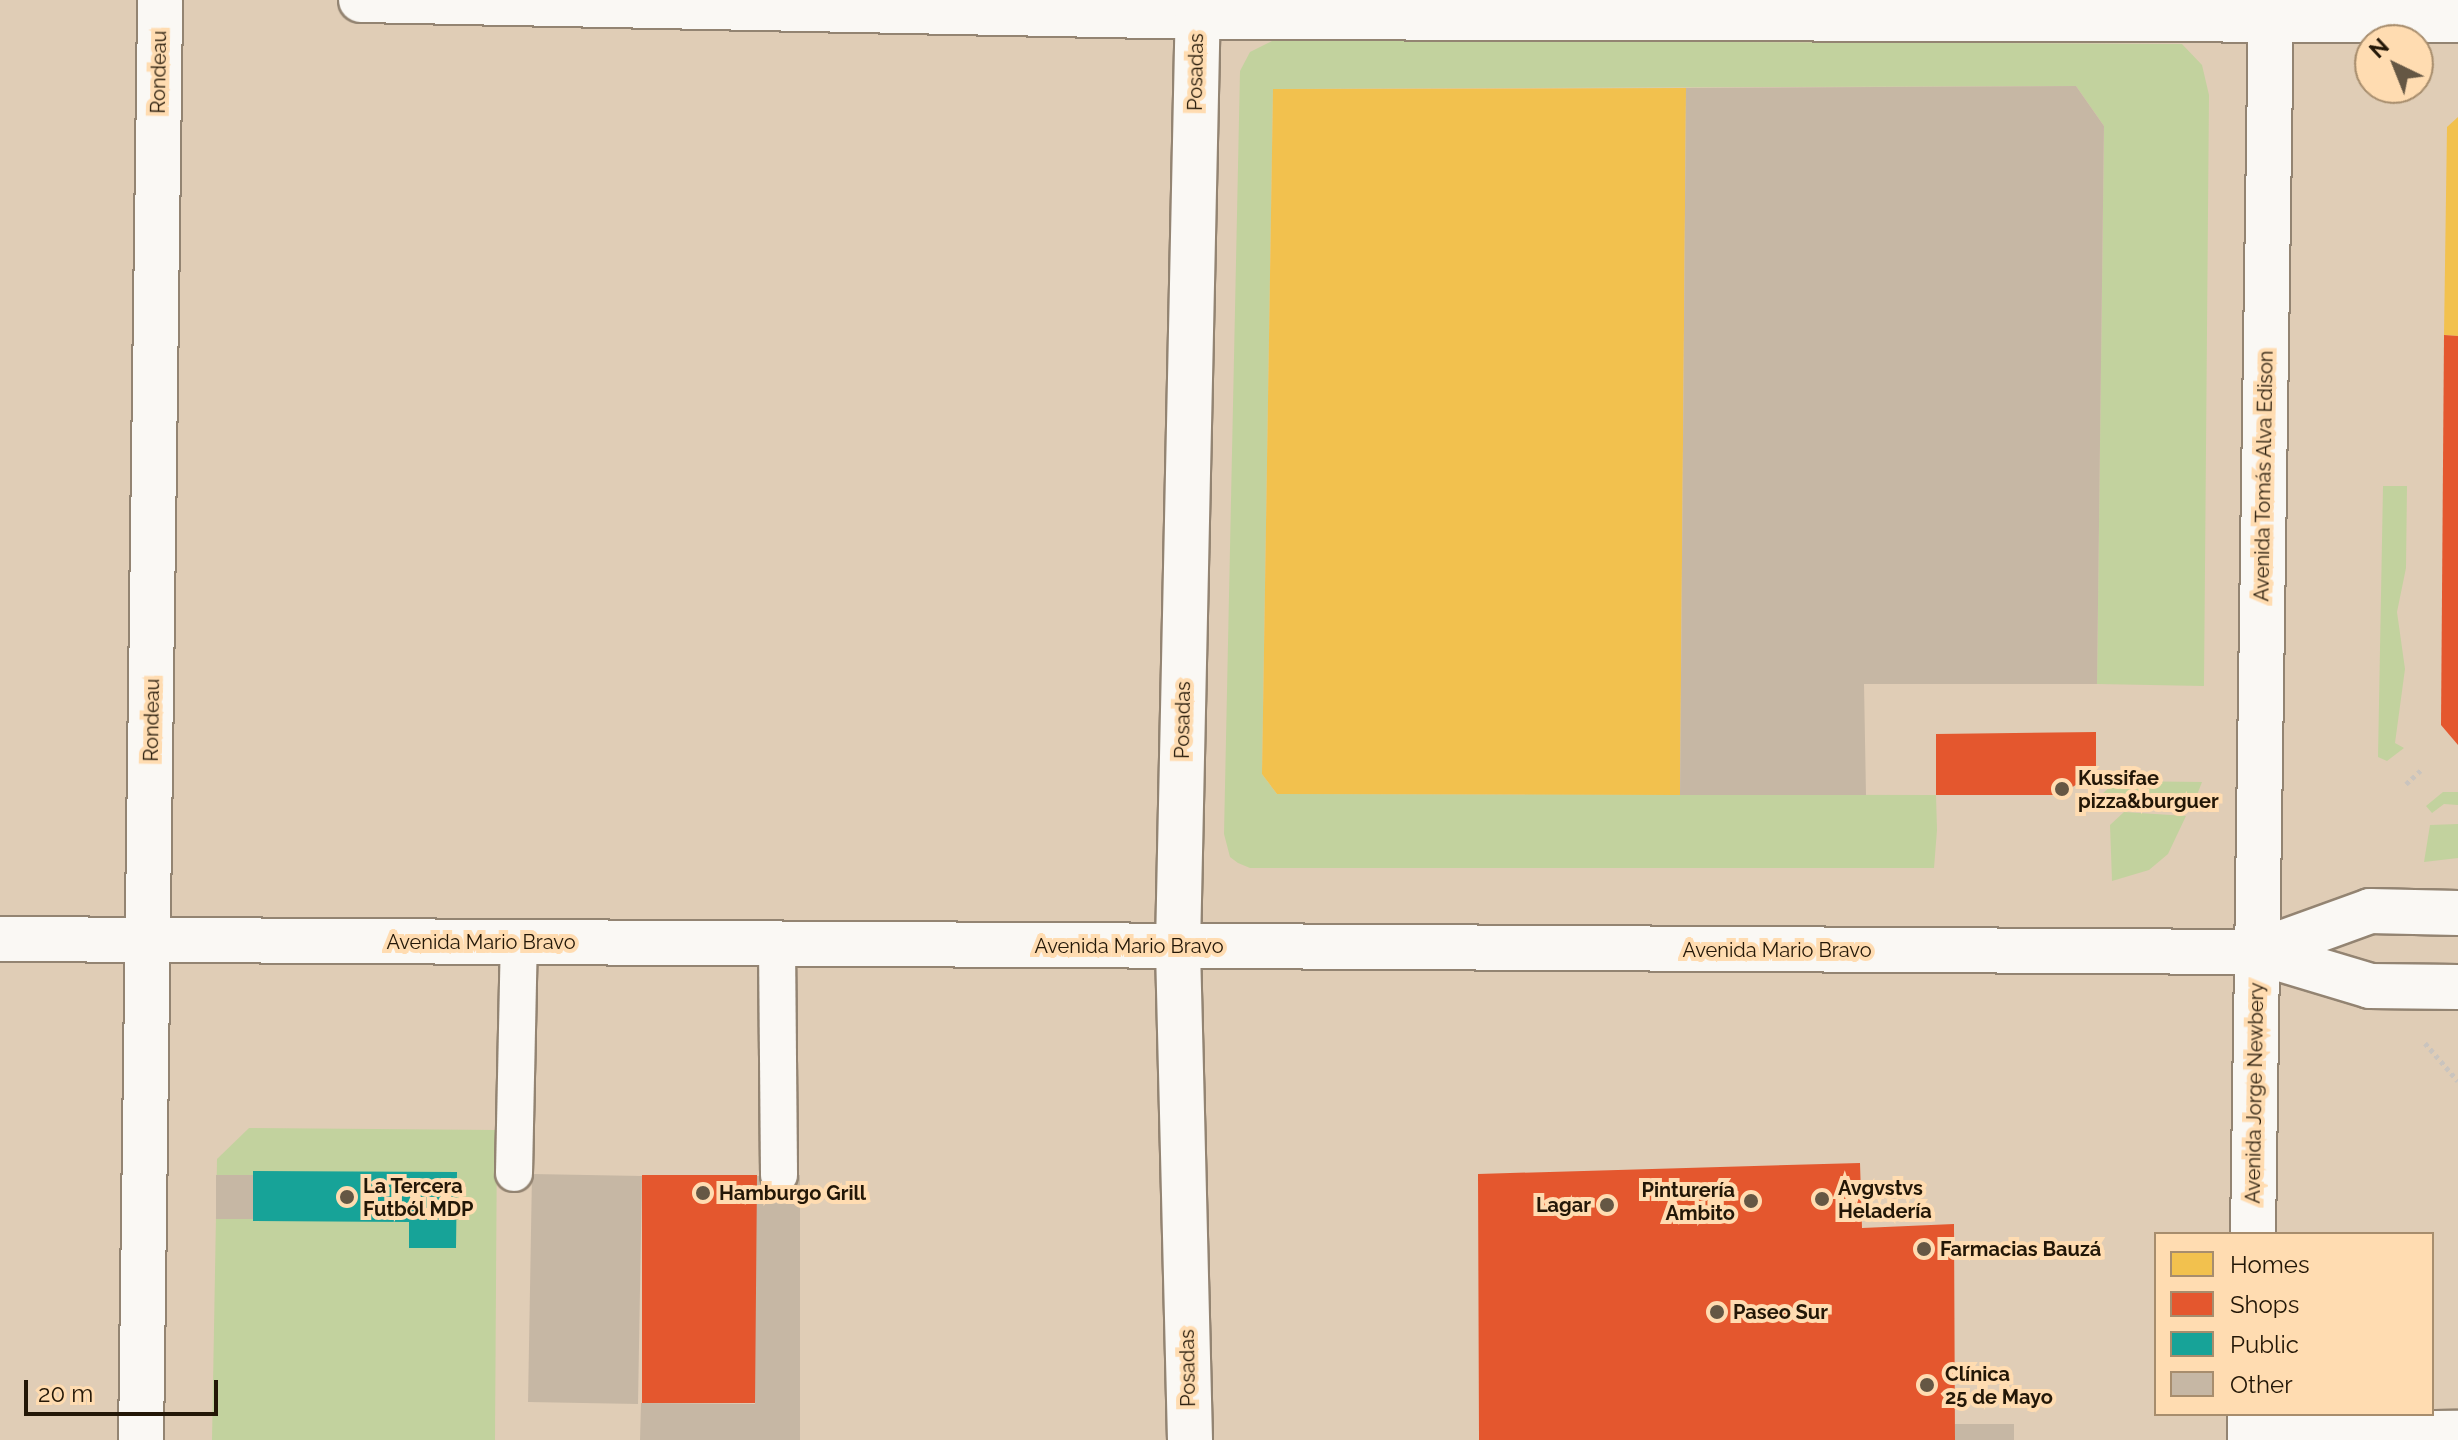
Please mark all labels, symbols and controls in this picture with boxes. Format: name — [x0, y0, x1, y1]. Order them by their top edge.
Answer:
north arrow — [2354, 24, 2434, 104]
street label: Rondeau — [146, 30, 172, 114]
street label: Posadas — [1183, 33, 1209, 111]
text: N — [2364, 33, 2394, 63]
street label: Avenida Tomás Alva Edison — [2250, 350, 2278, 602]
street label: Rondeau — [139, 678, 165, 762]
street label: Posadas — [1170, 681, 1196, 759]
place label: Kussifae pizza&burguer — [2078, 766, 2219, 813]
marker: Kussifae pizza&burguer — [2053, 780, 2071, 798]
street label: Avenida Mario Bravo — [386, 930, 576, 954]
street label: Avenida Mario Bravo — [1034, 934, 1224, 958]
street label: Avenida Mario Bravo — [1682, 938, 1872, 962]
street label: Avenida Jorge Newbery — [2241, 982, 2269, 1204]
place label: La Tercera Futból MDP — [363, 1174, 474, 1221]
place label: Avgvstvs Heladería — [1838, 1176, 1932, 1223]
place label: Pinturería Ambito — [1641, 1178, 1735, 1225]
place label: Hamburgo Grill — [719, 1181, 866, 1205]
marker: Hamburgo Grill — [694, 1184, 712, 1202]
marker: La Tercera Futból MDP — [338, 1188, 356, 1206]
marker: Avgvstvs Heladería — [1813, 1190, 1831, 1208]
marker: Pinturería Ambito — [1742, 1192, 1760, 1210]
place label: Lagar — [1536, 1193, 1591, 1217]
marker: Lagar — [1598, 1196, 1616, 1214]
legend — [2154, 1232, 2434, 1416]
place label: Farmacias Bauzá — [1940, 1237, 2101, 1261]
marker: Farmacias Bauzá — [1915, 1240, 1933, 1258]
text: Homes — [2230, 1250, 2310, 1279]
text: Shops — [2230, 1290, 2299, 1319]
place label: Paseo Sur — [1733, 1300, 1828, 1324]
marker: Paseo Sur — [1708, 1303, 1726, 1321]
street label: Posadas — [1175, 1329, 1201, 1407]
text: Public — [2230, 1330, 2299, 1359]
place label: Clínica 25 de Mayo — [1945, 1362, 2053, 1409]
scale bar — [28, 1364, 222, 1414]
text: Other — [2230, 1370, 2293, 1399]
marker: Clínica 25 de Mayo — [1916, 1374, 1938, 1396]
text: 20 m — [38, 1379, 93, 1408]

